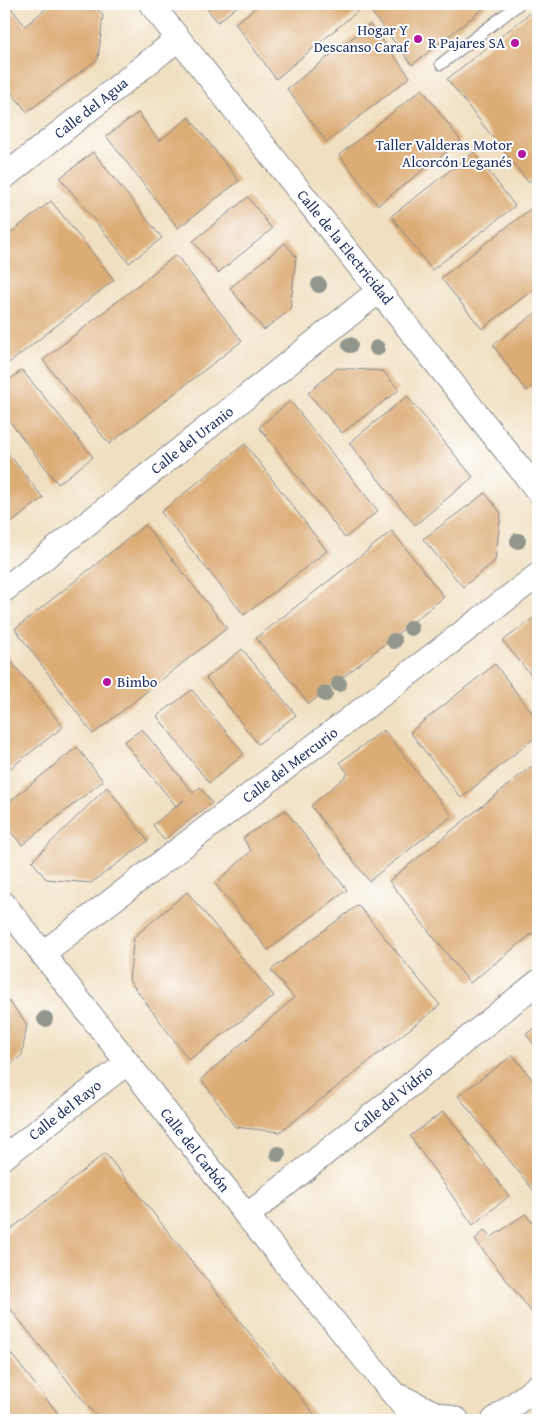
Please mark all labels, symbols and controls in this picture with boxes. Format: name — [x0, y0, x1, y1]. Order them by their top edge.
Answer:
place label: Hogar Y Descanso Caraf — [314, 19, 410, 57]
place label: R Pajares SA — [428, 32, 505, 53]
marker: Hogar Y Descanso Caraf — [412, 33, 424, 45]
marker: R Pajares SA — [509, 37, 521, 49]
street label: Calle del Agua — [49, 72, 132, 143]
place label: Taller Valderas Motor Alcorcón Leganés — [375, 134, 512, 172]
marker: Taller Valderas Motor Alcorcón Leganés — [516, 148, 528, 160]
street label: Calle de la Electricidad — [293, 185, 398, 309]
street label: Calle del Uranio — [146, 400, 238, 479]
place label: Bimbo — [117, 671, 158, 692]
marker: Bimbo — [101, 676, 113, 688]
street label: Calle del Mercurio — [238, 722, 342, 807]
street label: Calle del Vidrio — [349, 1060, 437, 1137]
street label: Calle del Rayo — [24, 1074, 106, 1145]
street label: Calle del Carbón — [156, 1103, 235, 1197]

